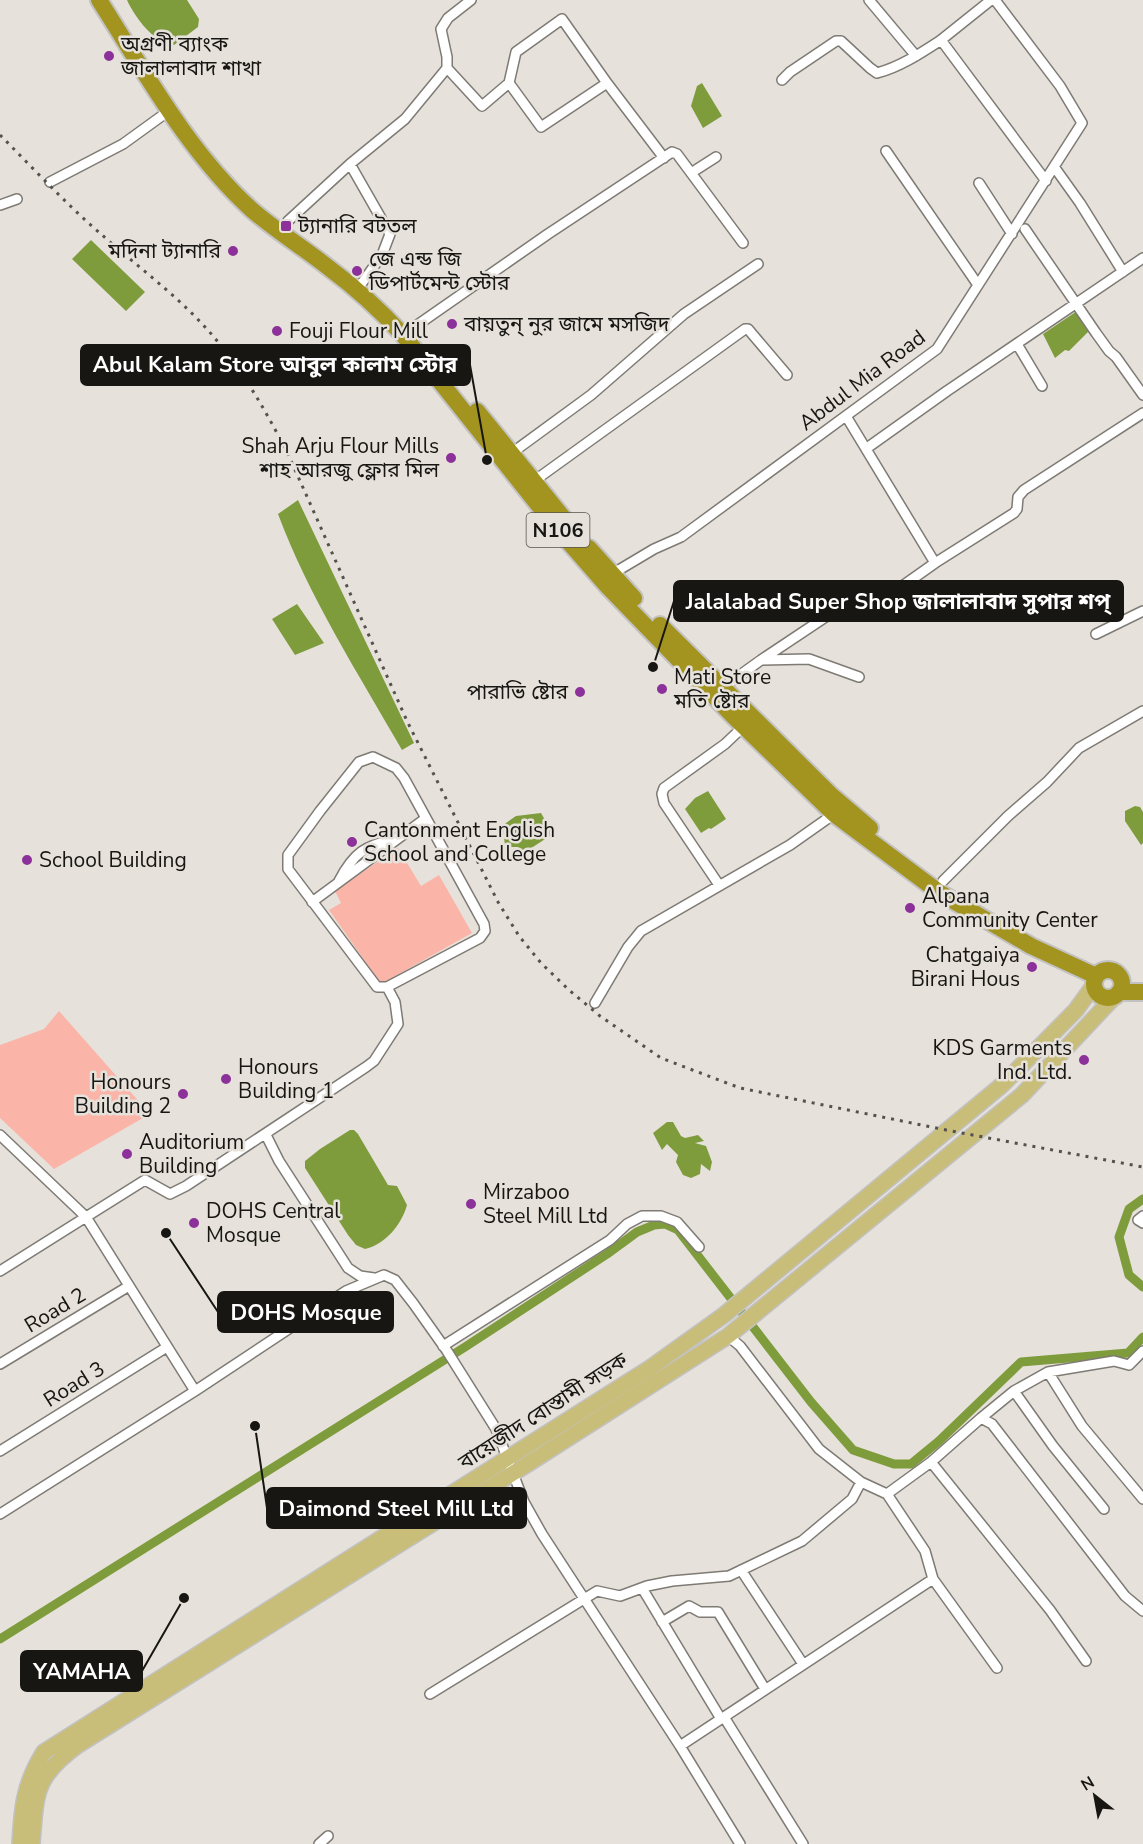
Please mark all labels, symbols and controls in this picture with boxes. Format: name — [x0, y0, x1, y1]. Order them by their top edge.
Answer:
place label: অগ্রণী ব্যাংক জালালাবাদ শাখা — [120, 30, 261, 82]
marker: অগ্রণী ব্যাংক জালালাবাদ শাখা — [102, 49, 116, 63]
place label: ট্যানারি বটতল — [297, 212, 417, 240]
marker: ট্যানারি বটতল — [279, 219, 293, 233]
place label: মদিনা ট্যানারি — [107, 237, 221, 265]
marker: মদিনা ট্যানারি — [226, 244, 240, 258]
place label: জে এন্ড জি ডিপার্টমেন্ট স্টোর — [368, 245, 510, 297]
marker: জে এন্ড জি ডিপার্টমেন্ট স্টোর — [350, 264, 364, 278]
place label: বায়তুন্ নুর জামে মসজিদ — [463, 310, 670, 338]
place label: Fouji Flour Mill — [289, 317, 429, 345]
marker: বায়তুন্ নুর জামে মসজিদ — [445, 317, 459, 331]
street label: Abdul Mia Road — [793, 323, 931, 437]
marker: Fouji Flour Mill — [270, 324, 284, 338]
callout: Abul Kalam Store আবুল কালাম স্টোর — [81, 345, 470, 385]
text: Abul Kalam Store আবুল কালাম স্টোর — [93, 350, 458, 380]
place label: Shah Arju Flour Mills শাহ আরজু ফ্লোর মিল — [241, 432, 440, 484]
marker: Shah Arju Flour Mills শাহ আরজু ফ্লোর মিল — [444, 451, 458, 465]
road number: N106 — [526, 513, 590, 547]
callout: Jalalabad Super Shop জালালাবাদ সুপার শপ্ — [674, 581, 1123, 621]
text: Jalalabad Super Shop জালালাবাদ সুপার শপ্ — [685, 587, 1112, 617]
place label: Mati Store মতি ষ্টোর — [673, 663, 771, 715]
place label: পারাভি ষ্টোর — [467, 678, 568, 706]
marker: Mati Store মতি ষ্টোর — [655, 682, 669, 696]
marker: পারাভি ষ্টোর — [573, 685, 587, 699]
place label: Cantonment English School and College — [364, 816, 555, 868]
marker: Cantonment English School and College — [345, 835, 359, 849]
place label: School Building — [39, 846, 187, 874]
marker: School Building — [20, 853, 34, 867]
place label: Alpana Community Center — [922, 882, 1098, 934]
marker: Alpana Community Center — [903, 901, 917, 915]
place label: Chatgaiya Birani Hous — [911, 941, 1020, 993]
marker: Chatgaiya Birani Hous — [1025, 960, 1039, 974]
place label: KDS Garments Ind. Ltd. — [933, 1034, 1072, 1086]
place label: Honours Building 1 — [238, 1053, 334, 1105]
marker: KDS Garments Ind. Ltd. — [1077, 1053, 1091, 1067]
place label: Honours Building 2 — [75, 1068, 171, 1120]
marker: Honours Building 1 — [219, 1072, 233, 1086]
marker: Honours Building 2 — [176, 1087, 190, 1101]
place label: Auditorium Building — [139, 1128, 244, 1180]
marker: Auditorium Building — [120, 1147, 134, 1161]
place label: Mirzaboo Steel Mill Ltd — [483, 1178, 608, 1230]
place label: DOHS Central Mosque — [206, 1197, 341, 1249]
marker: Mirzaboo Steel Mill Ltd — [464, 1197, 478, 1211]
marker: DOHS Central Mosque — [187, 1216, 201, 1230]
street label: Road 2 — [19, 1281, 91, 1339]
callout: DOHS Mosque — [218, 1292, 393, 1332]
text: DOHS Mosque — [230, 1298, 382, 1328]
street label: বায়েজীদ বোস্তামী সড়ক — [452, 1345, 634, 1477]
street label: Road 3 — [38, 1354, 110, 1414]
callout: Daimond Steel Mill Ltd — [267, 1488, 526, 1528]
text: Daimond Steel Mill Ltd — [278, 1494, 514, 1524]
callout: YAMAHA — [21, 1651, 142, 1691]
text: YAMAHA — [32, 1657, 131, 1687]
north arrow — [1065, 1766, 1125, 1826]
text: N — [1077, 1771, 1099, 1797]

